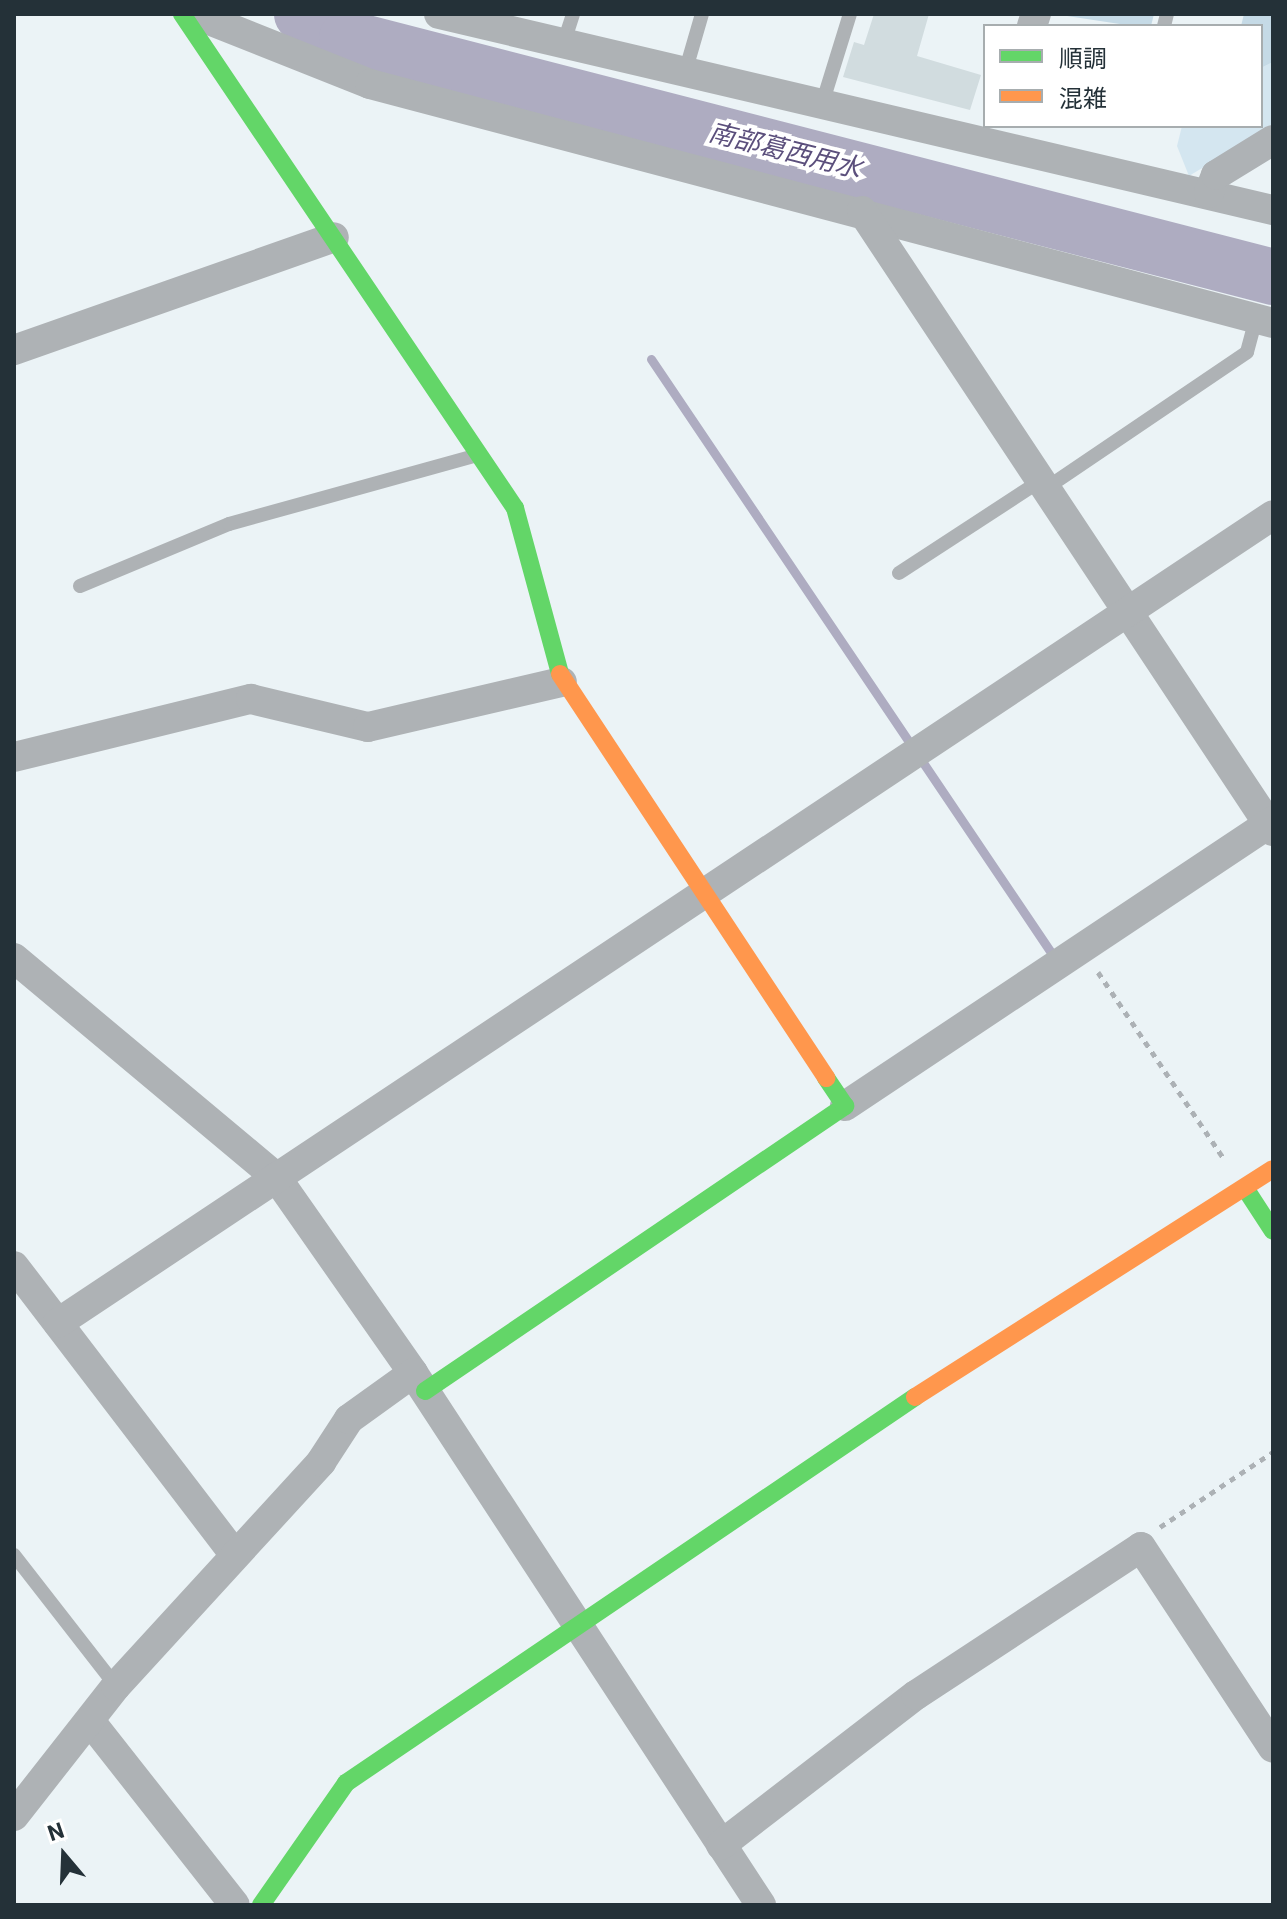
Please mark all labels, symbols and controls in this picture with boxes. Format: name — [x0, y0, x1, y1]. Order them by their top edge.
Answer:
legend — [983, 24, 1263, 128]
text: 順調 — [1059, 45, 1107, 73]
text: 混雑 — [1059, 85, 1107, 113]
water label: 南部葛西用水 — [706, 117, 864, 185]
north arrow — [24, 1815, 104, 1895]
text: N — [45, 1817, 67, 1846]

